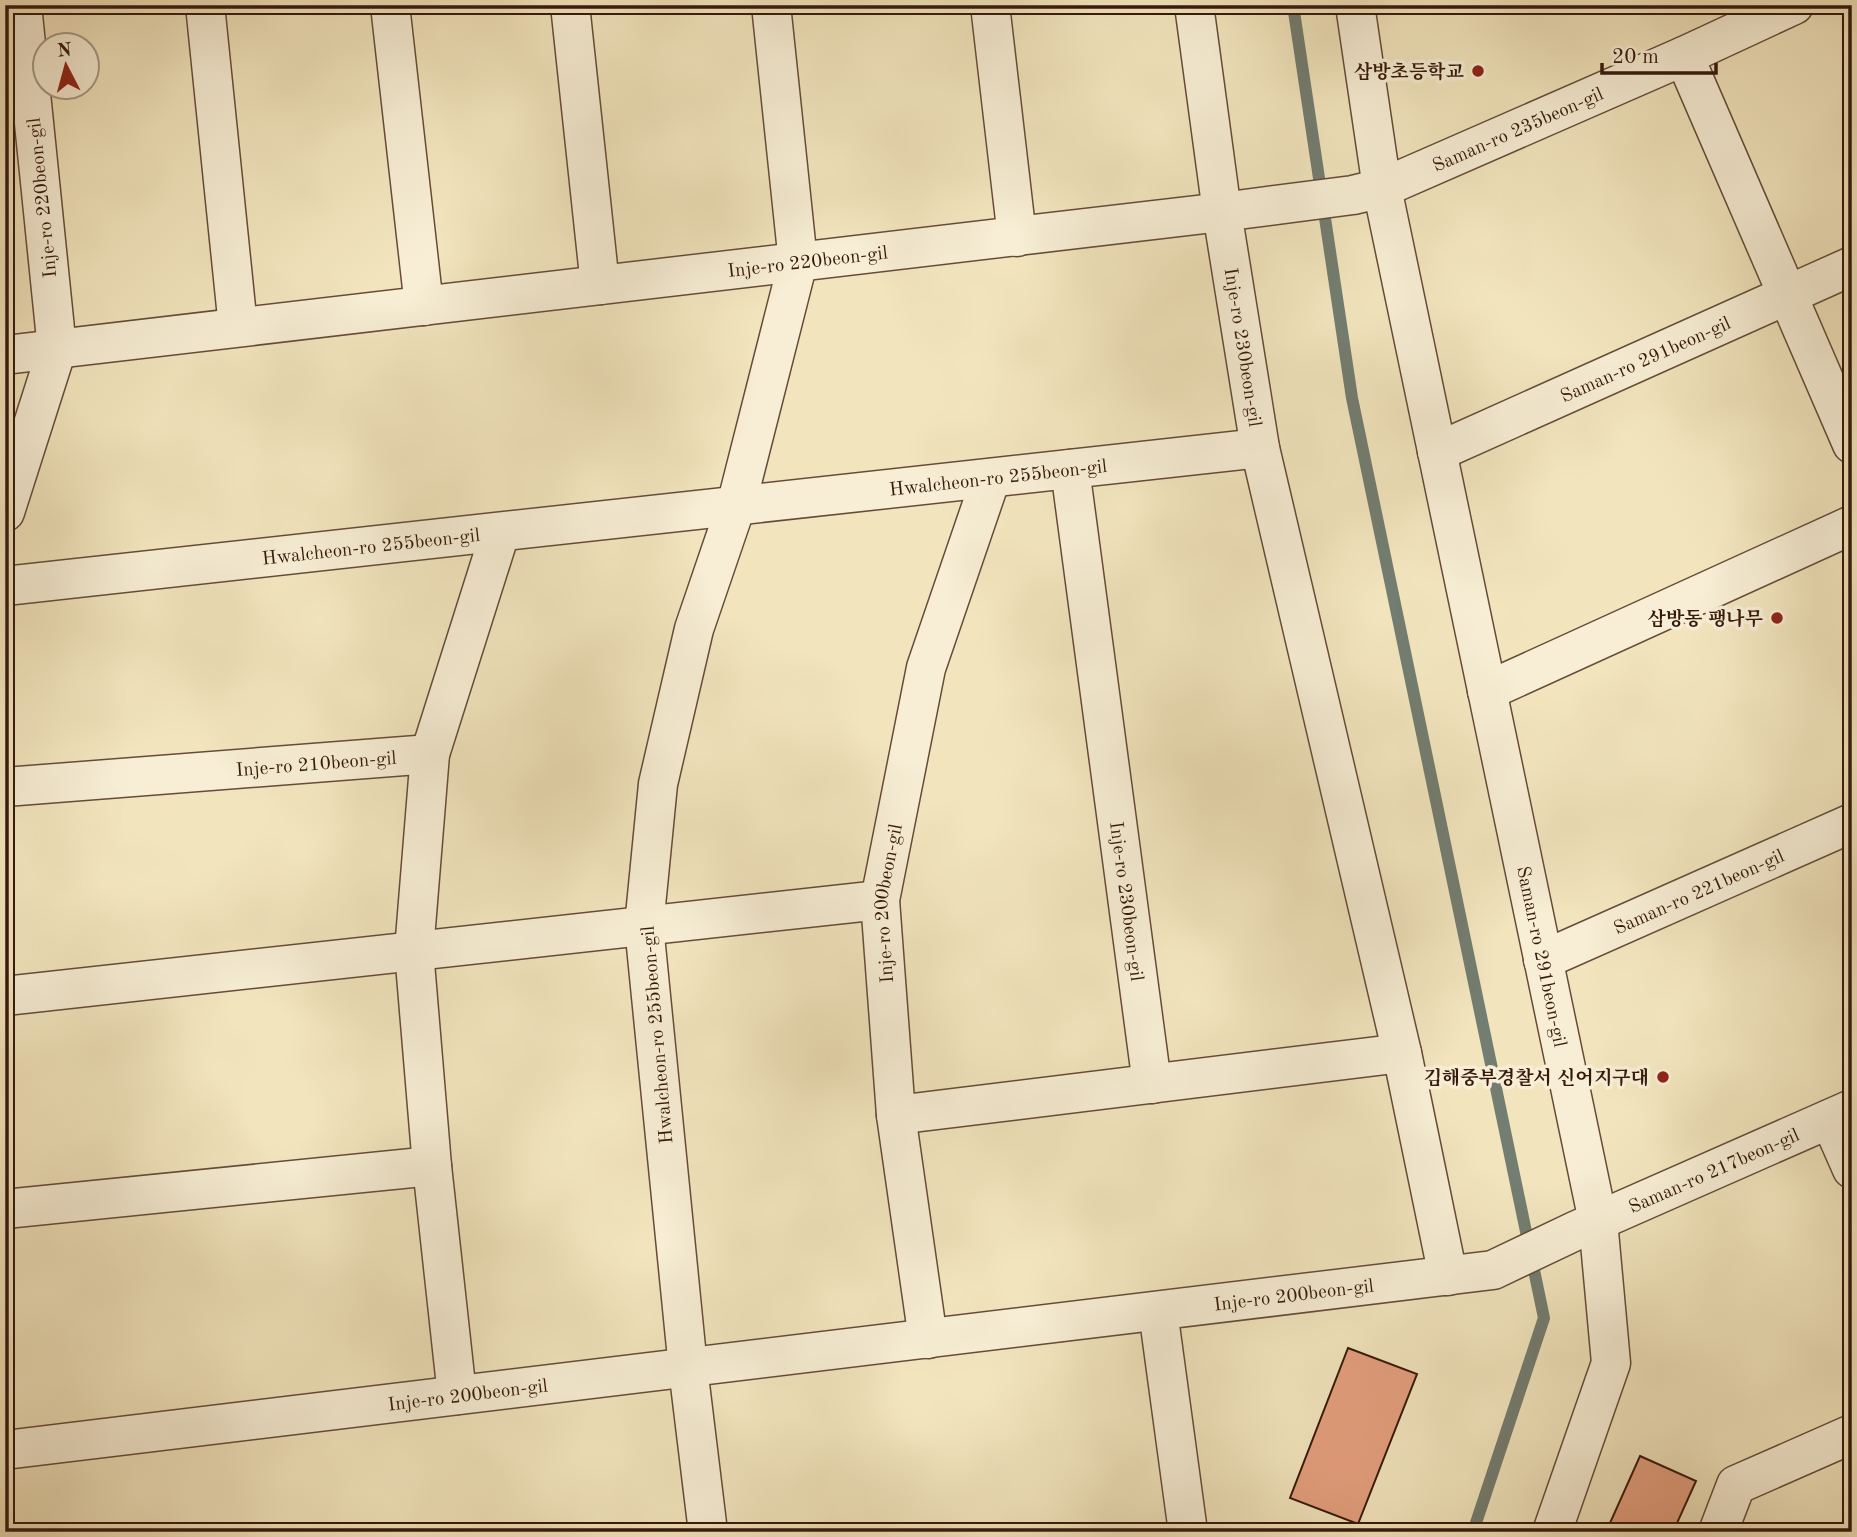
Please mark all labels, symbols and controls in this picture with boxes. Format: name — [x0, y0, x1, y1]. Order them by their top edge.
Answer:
north arrow — [32, 32, 102, 102]
scale bar — [1602, 32, 1715, 76]
text: N — [56, 41, 73, 62]
text: 20 m — [1612, 47, 1659, 68]
place label: 삼방초등학교 — [1354, 61, 1464, 83]
marker: 삼방초등학교 — [1470, 63, 1486, 79]
street label: Saman-ro 235beon-gil — [1430, 85, 1607, 177]
street label: Inje-ro 220beon-gil — [26, 117, 61, 279]
street label: Inje-ro 220beon-gil — [727, 244, 889, 282]
street label: Inje-ro 230beon-gil — [1220, 266, 1263, 428]
street label: Saman-ro 291beon-gil — [1558, 315, 1734, 407]
street label: Hwalcheon-ro 255beon-gil — [888, 458, 1108, 501]
street label: Hwalcheon-ro 255beon-gil — [261, 527, 481, 570]
place label: 삼방동 팽나무 — [1648, 608, 1763, 630]
marker: 삼방동 팽나무 — [1769, 610, 1785, 626]
street label: Inje-ro 210beon-gil — [235, 750, 397, 781]
street label: Inje-ro 230beon-gil — [1105, 820, 1145, 983]
street label: Inje-ro 200beon-gil — [873, 822, 907, 984]
street label: Saman-ro 221beon-gil — [1611, 847, 1788, 939]
street label: Saman-ro 291beon-gil — [1512, 865, 1568, 1049]
street label: Hwalcheon-ro 255beon-gil — [639, 925, 677, 1145]
place label: 김해중부경찰서 신어지구대 — [1423, 1067, 1649, 1089]
marker: 김해중부경찰서 신어지구대 — [1655, 1069, 1671, 1085]
street label: Saman-ro 217beon-gil — [1626, 1126, 1803, 1218]
street label: Inje-ro 200beon-gil — [1213, 1277, 1375, 1316]
street label: Inje-ro 200beon-gil — [387, 1377, 549, 1416]

